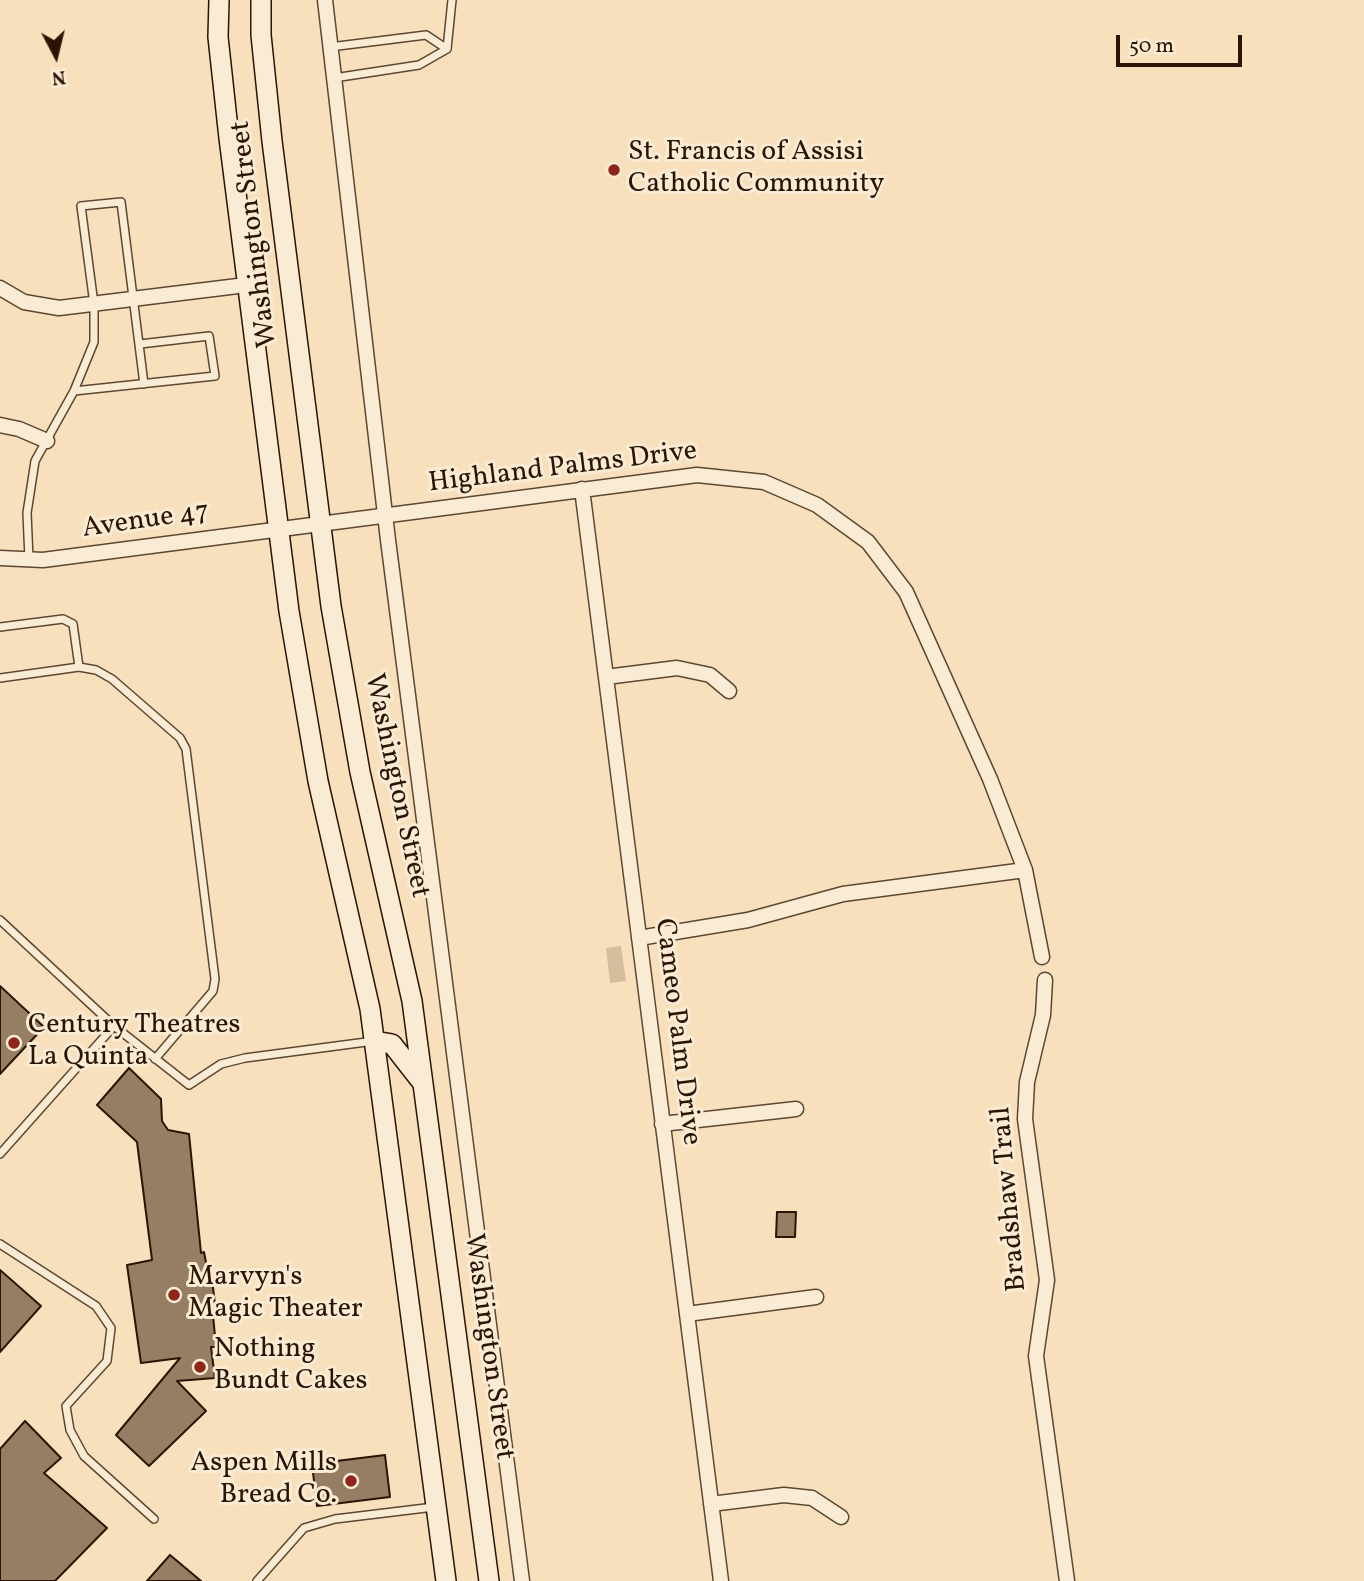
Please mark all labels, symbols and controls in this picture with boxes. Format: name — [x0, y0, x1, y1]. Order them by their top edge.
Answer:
north arrow — [21, 21, 91, 91]
scale bar — [1119, 21, 1245, 65]
text: 50 m — [1129, 32, 1174, 61]
text: N — [50, 63, 67, 91]
street label: Washington Street — [225, 119, 287, 349]
place label: St. Francis of Assisi Catholic Community — [628, 137, 885, 203]
marker: St. Francis of Assisi Catholic Community — [606, 162, 622, 178]
street label: Highland Palms Drive — [427, 436, 699, 502]
street label: Avenue 47 — [81, 496, 211, 548]
street label: Washington Street — [355, 671, 435, 901]
street label: Cameo Palm Drive — [645, 917, 707, 1147]
place label: Century Theatres La Quinta — [28, 1010, 240, 1076]
marker: Century Theatres La Quinta — [6, 1035, 22, 1051]
street label: Bradshaw Trail — [986, 1105, 1036, 1293]
street label: Washington Street — [454, 1232, 520, 1462]
place label: Marvyn's Magic Theater — [188, 1262, 363, 1328]
marker: Marvyn's Magic Theater — [166, 1287, 182, 1303]
place label: Nothing Bundt Cakes — [214, 1334, 367, 1400]
marker: Nothing Bundt Cakes — [192, 1359, 208, 1375]
place label: Aspen Mills Bread Co. — [190, 1448, 337, 1514]
marker: Aspen Mills Bread Co. — [343, 1473, 359, 1489]

